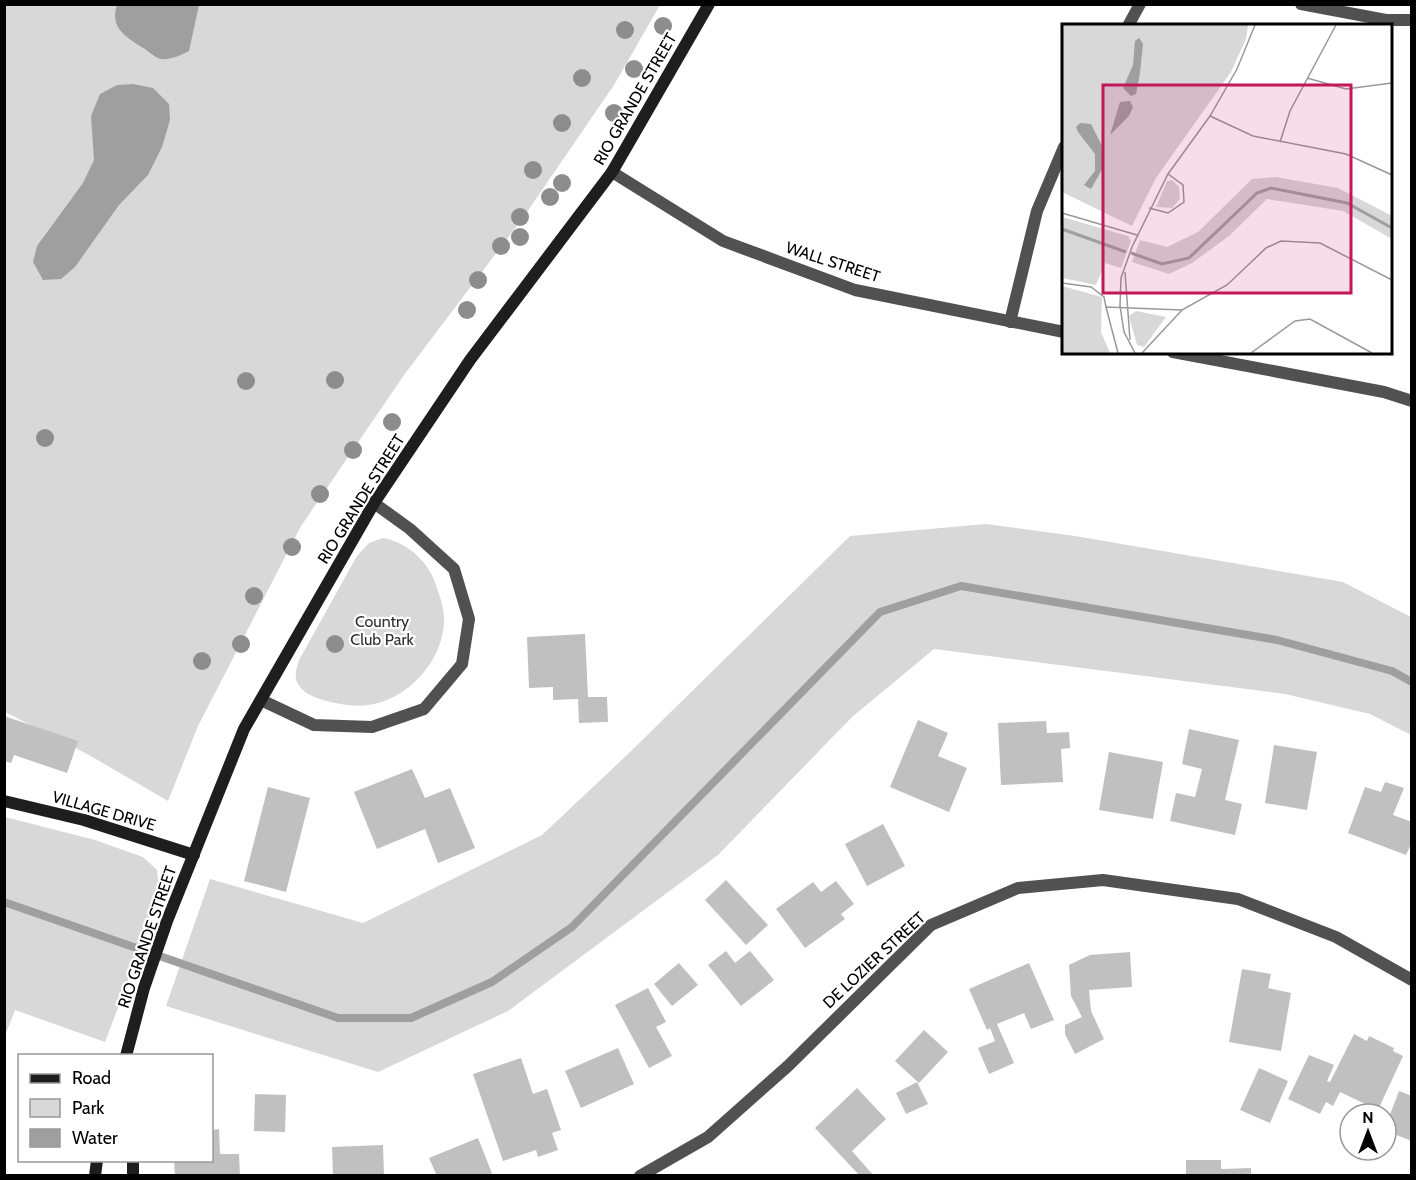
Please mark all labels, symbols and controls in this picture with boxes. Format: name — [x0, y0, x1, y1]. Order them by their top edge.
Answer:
inset map — [1062, 24, 1392, 354]
street label: RIO GRANDE STREET — [590, 29, 681, 168]
street label: WALL STREET — [784, 238, 883, 286]
street label: RIO GRANDE STREET — [313, 430, 409, 567]
park label: Country Club Park — [350, 612, 414, 649]
street label: VILLAGE DRIVE — [50, 787, 158, 835]
street label: RIO GRANDE STREET — [114, 863, 180, 1011]
street label: DE LOZIER STREET — [819, 908, 929, 1012]
legend — [18, 1054, 213, 1162]
text: Road — [72, 1067, 111, 1089]
text: Park — [72, 1097, 105, 1119]
north arrow — [1338, 1102, 1398, 1162]
text: N — [1362, 1108, 1374, 1127]
text: Water — [72, 1127, 118, 1149]

